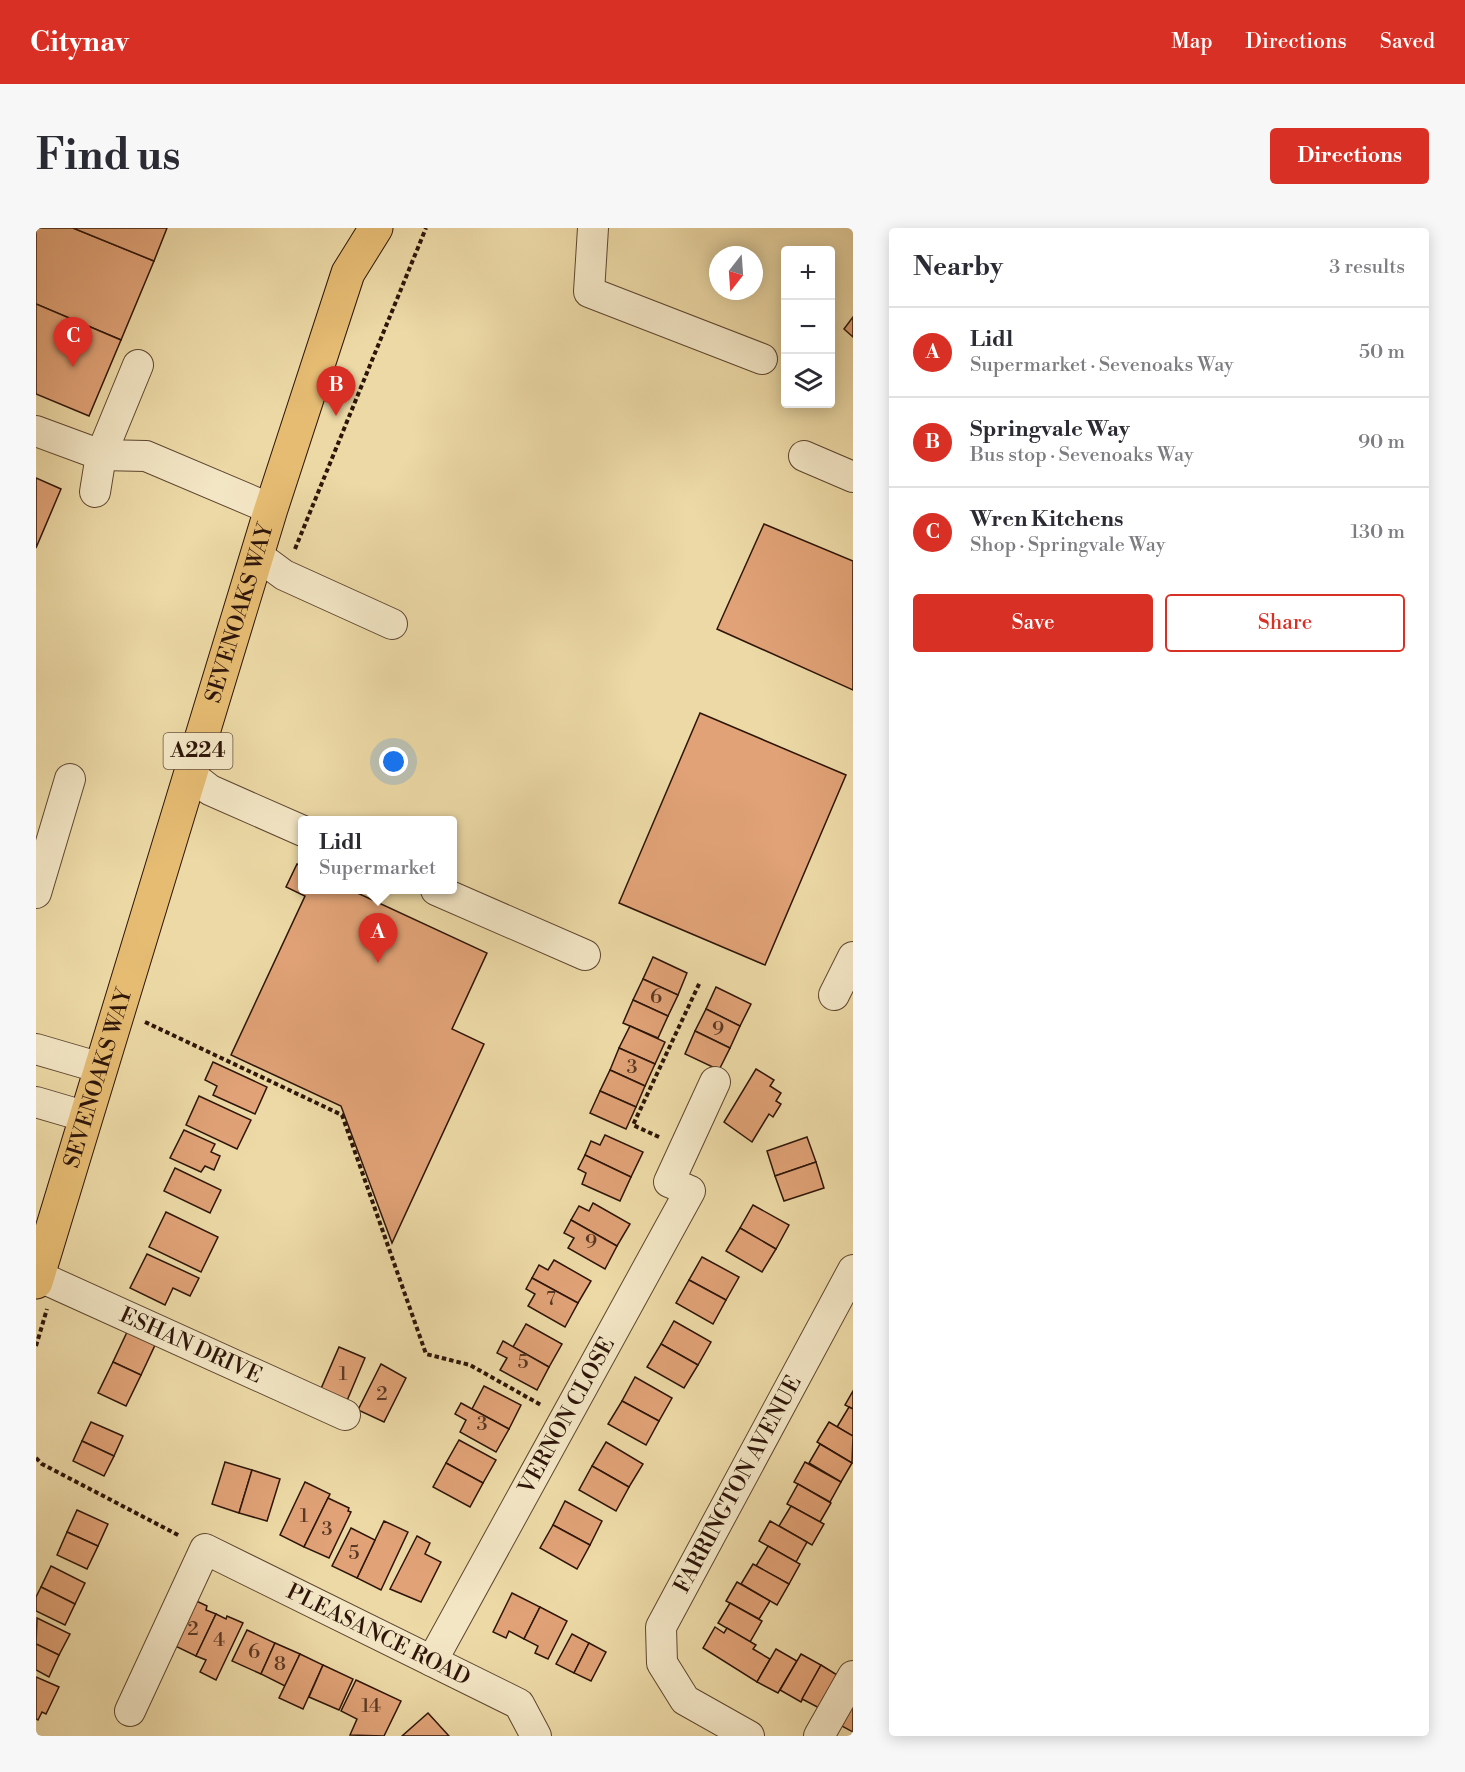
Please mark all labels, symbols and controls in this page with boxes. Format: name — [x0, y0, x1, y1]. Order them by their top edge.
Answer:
text: Citynav — [30, 25, 129, 60]
text: Map — [1171, 29, 1213, 55]
text: Directions — [1246, 29, 1347, 55]
text: Saved — [1380, 29, 1435, 55]
button: Directions — [1270, 128, 1429, 184]
text: Find us — [36, 130, 180, 183]
north arrow — [709, 246, 763, 300]
map controls — [781, 246, 835, 408]
button: + — [781, 246, 835, 300]
text: Nearby — [913, 251, 1003, 283]
text: 3 results — [1329, 255, 1405, 280]
button: − — [781, 300, 835, 354]
pin: C — [54, 318, 93, 367]
text: Lidl — [970, 326, 1013, 353]
text: A — [925, 340, 940, 365]
text: 50 m — [1359, 340, 1405, 365]
text: Supermarket · Sevenoaks Way — [970, 353, 1234, 378]
button: layers — [781, 354, 835, 408]
pin: B — [316, 366, 356, 416]
text: Springvale Way — [970, 416, 1130, 443]
text: B — [925, 430, 940, 455]
text: 90 m — [1358, 430, 1405, 455]
text: Bus stop · Sevenoaks Way — [970, 443, 1194, 468]
text: Wren Kitchens — [970, 506, 1123, 533]
street label: SEVENOAKS WAY — [199, 519, 280, 706]
text: C — [925, 520, 940, 545]
text: 130 m — [1350, 520, 1405, 545]
text: Shop · Springvale Way — [970, 533, 1165, 558]
button: Save — [913, 594, 1153, 652]
button: Share — [1165, 594, 1405, 652]
road number: A224 — [164, 733, 232, 769]
your location — [379, 747, 408, 776]
popup — [298, 816, 457, 894]
text: Lidl — [319, 829, 362, 856]
text: Supermarket — [319, 856, 436, 881]
pin: A — [358, 914, 398, 963]
street label: SEVENOAKS WAY — [58, 984, 138, 1171]
house number: 6 — [650, 985, 662, 1010]
house number: 9 — [712, 1017, 724, 1042]
house number: 3 — [626, 1055, 638, 1080]
house number: 9 — [585, 1230, 597, 1255]
house number: 7 — [546, 1287, 556, 1312]
street label: ESHAN DRIVE — [116, 1301, 266, 1389]
street label: VERNON CLOSE — [512, 1333, 621, 1499]
house number: 5 — [517, 1350, 529, 1375]
house number: 1 — [339, 1362, 348, 1387]
street label: FARRINGTON AVENUE — [668, 1371, 807, 1598]
house number: 2 — [376, 1382, 388, 1407]
house number: 3 — [476, 1412, 488, 1437]
house number: 1 — [300, 1504, 309, 1529]
house number: 3 — [321, 1517, 333, 1542]
house number: 5 — [348, 1541, 360, 1566]
street label: PLEASANCE ROAD — [282, 1578, 475, 1691]
house number: 2 — [187, 1617, 199, 1642]
house number: 4 — [213, 1628, 225, 1653]
house number: 6 — [248, 1640, 260, 1665]
house number: 8 — [274, 1652, 286, 1677]
house number: 14 — [361, 1694, 381, 1719]

